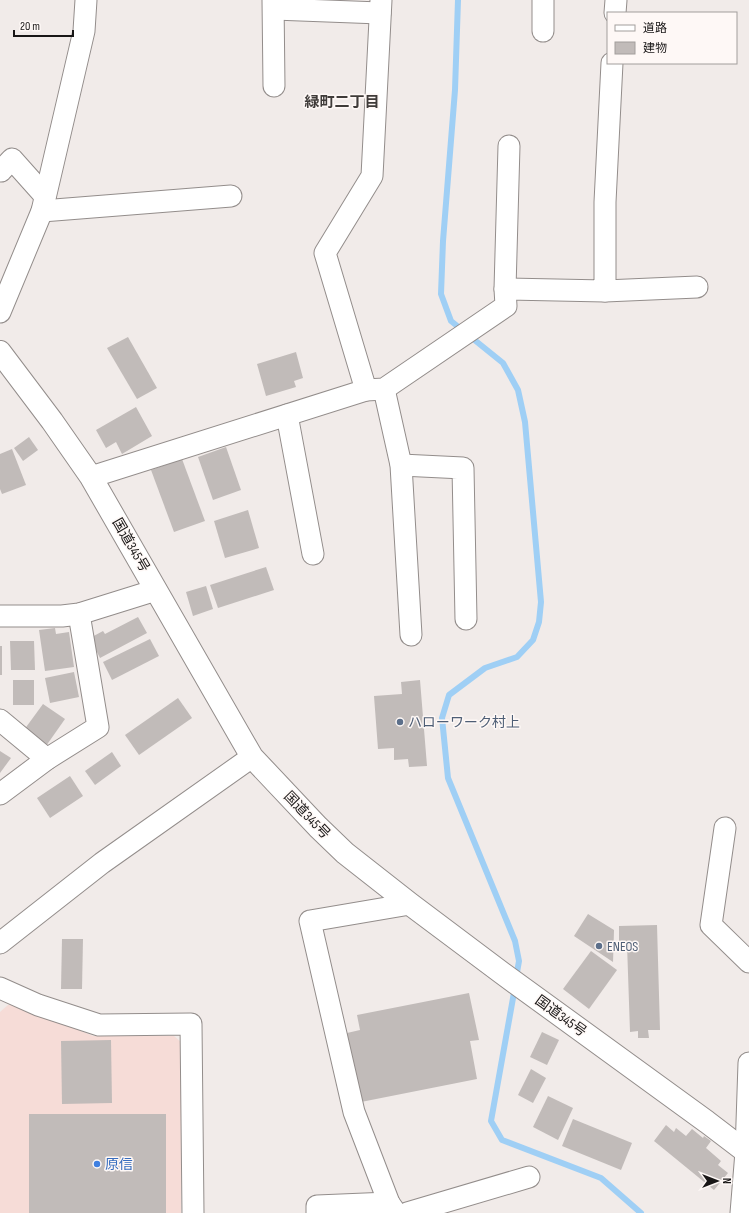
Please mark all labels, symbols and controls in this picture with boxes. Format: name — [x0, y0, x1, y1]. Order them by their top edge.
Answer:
scale bar — [14, 12, 73, 38]
legend — [607, 12, 737, 64]
text: 20 m — [20, 19, 40, 34]
text: 道路 — [643, 21, 667, 36]
text: 建物 — [643, 41, 667, 56]
district label: 緑町二丁目 — [304, 93, 380, 112]
street label: 国道345号 — [109, 515, 153, 575]
place label: ハローワーク村上 — [408, 714, 520, 731]
marker: ハローワーク村上 — [395, 717, 405, 727]
street label: 国道345号 — [280, 788, 334, 842]
place label: ENEOS — [607, 938, 638, 955]
marker: ENEOS — [594, 941, 604, 951]
street label: 国道345号 — [532, 992, 590, 1040]
place label: 原信 — [105, 1156, 133, 1173]
marker: 原信 — [92, 1159, 102, 1169]
north arrow — [697, 1161, 737, 1201]
text: N — [720, 1178, 733, 1184]

